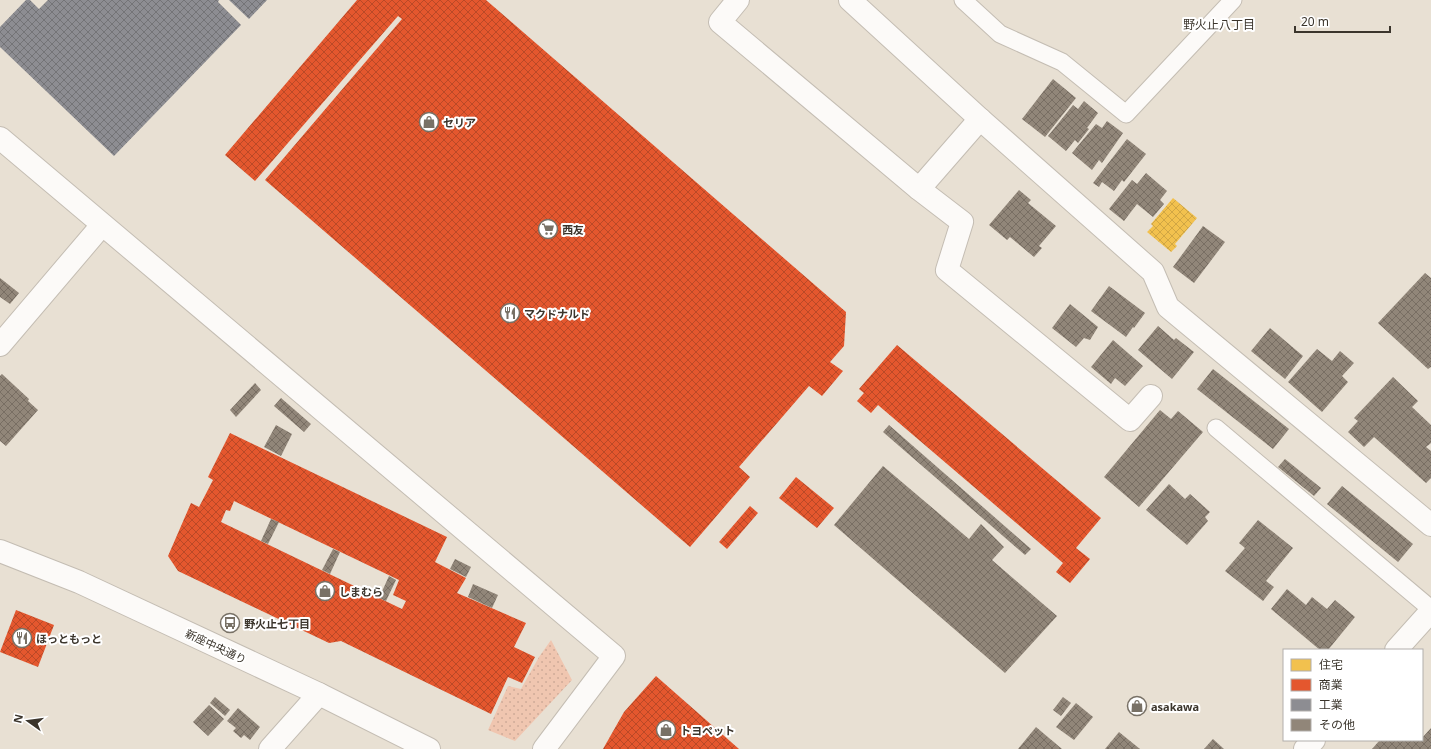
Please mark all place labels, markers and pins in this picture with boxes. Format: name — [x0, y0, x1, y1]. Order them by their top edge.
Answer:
shop icon: セリア — [418, 111, 440, 133]
place label: セリア — [443, 115, 476, 130]
supermarket icon: 西友 — [537, 218, 559, 240]
place label: 西友 — [562, 222, 584, 237]
restaurant icon: マクドナルド — [499, 302, 521, 324]
place label: マクドナルド — [524, 306, 590, 321]
shop icon: しまむら — [314, 580, 336, 602]
place label: しまむら — [339, 584, 383, 599]
bus stop icon: 野火止七丁目 — [219, 612, 241, 634]
place label: 野火止七丁目 — [244, 616, 310, 631]
restaurant icon: ほっともっと — [11, 627, 33, 649]
place label: ほっともっと — [36, 631, 102, 646]
shop icon: asakawa — [1126, 695, 1148, 717]
place label: asakawa — [1151, 699, 1199, 714]
shop icon: トヨペット — [655, 719, 677, 741]
place label: トヨペット — [680, 723, 735, 738]

